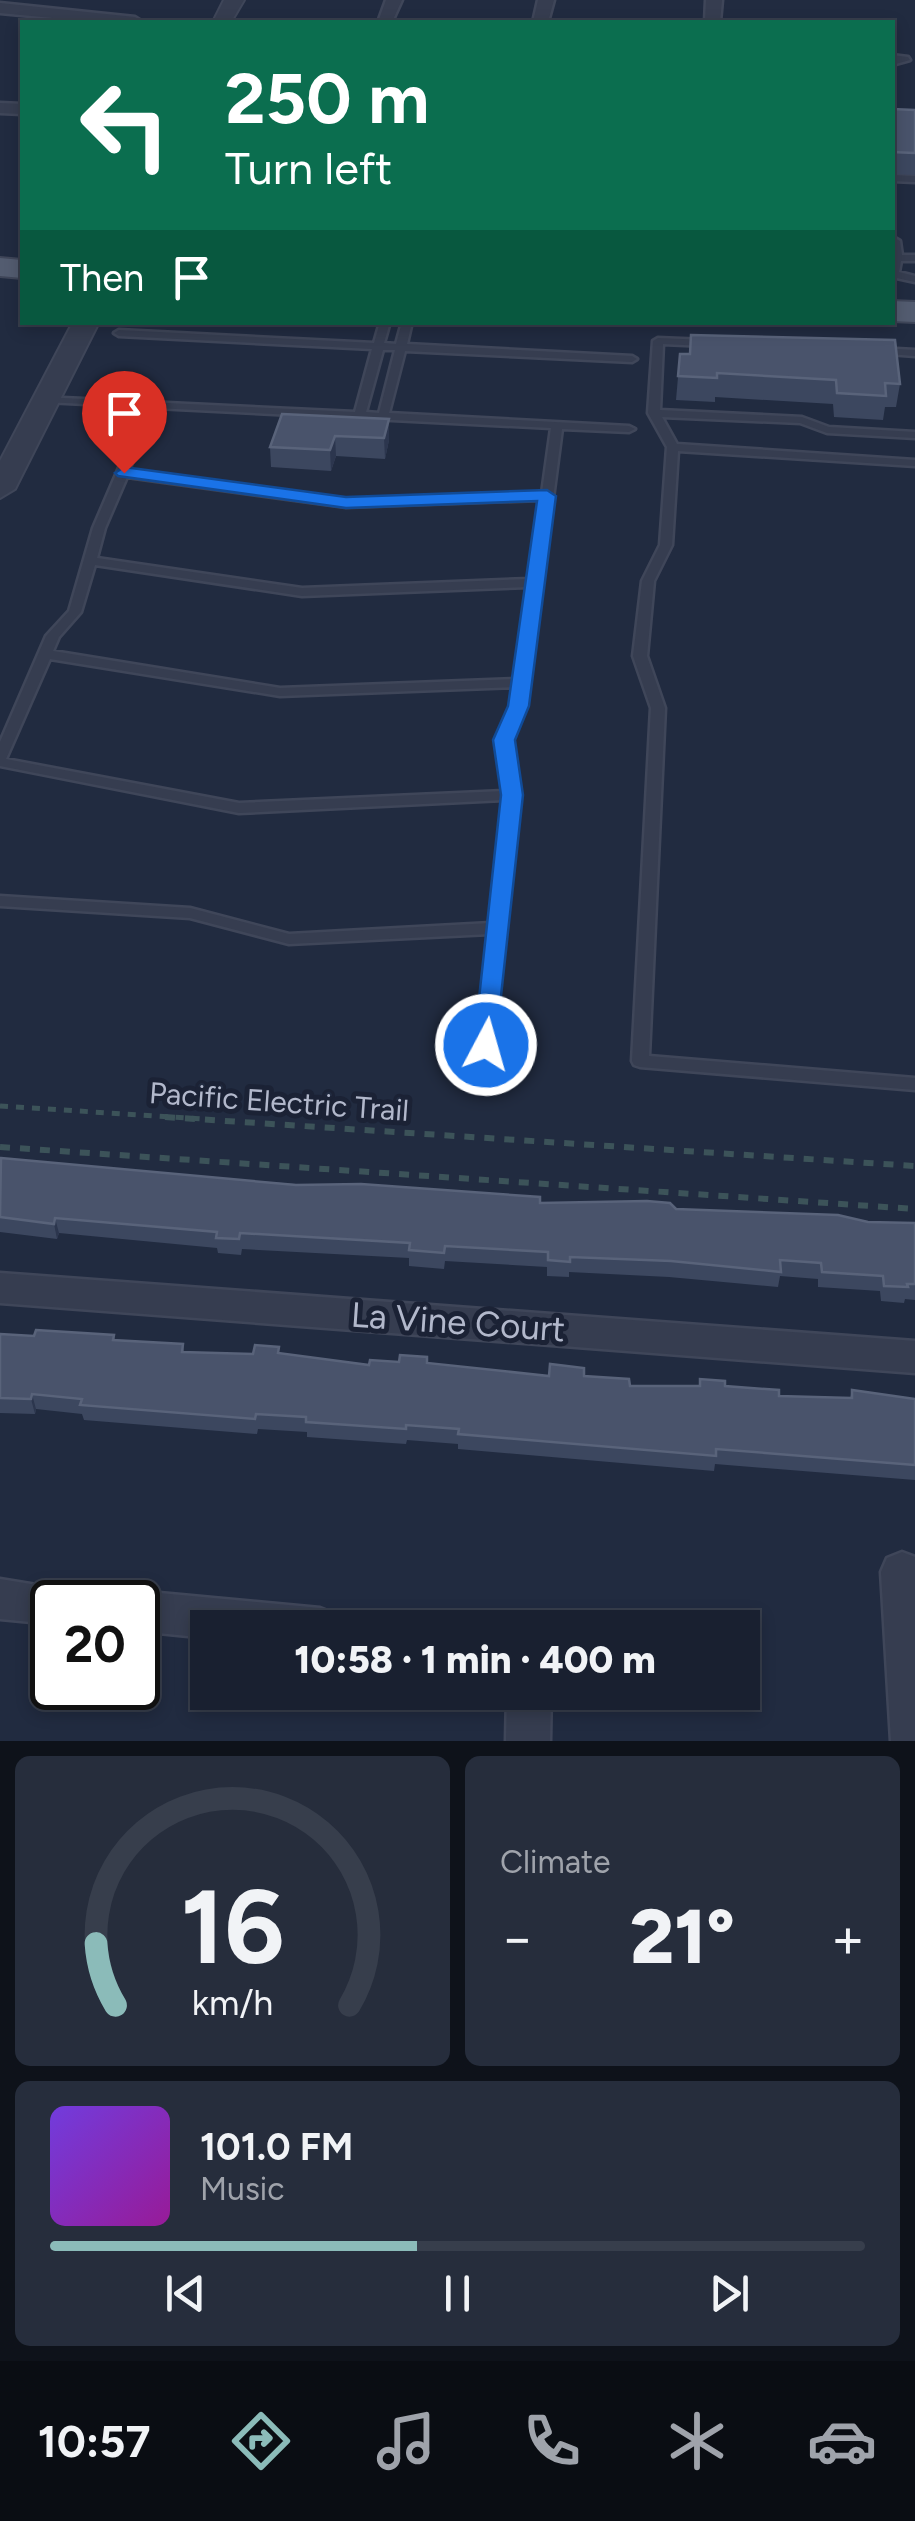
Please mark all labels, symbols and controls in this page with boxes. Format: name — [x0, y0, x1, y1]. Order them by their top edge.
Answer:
text: 250 m — [225, 56, 429, 141]
icon: left — [60, 60, 190, 190]
text: Turn left — [225, 141, 392, 195]
icon: arrive — [164, 250, 219, 305]
text: Then — [60, 255, 144, 301]
pin — [82, 371, 167, 474]
icon: arrive — [97, 386, 152, 441]
position arrow — [434, 993, 538, 1097]
street label: Pacific Electric Trail — [148, 1074, 410, 1129]
street label: La Vine Court — [350, 1294, 566, 1350]
speed limit sign: 20 — [30, 1580, 160, 1710]
text: 10:58 · 1 min · 400 m — [294, 1637, 656, 1683]
text: Climate — [500, 1843, 611, 1881]
text: 16 — [180, 1864, 285, 1989]
text: 21° — [630, 1892, 735, 1982]
text: − — [500, 1905, 534, 1971]
text: + — [831, 1905, 865, 1971]
text: km/h — [192, 1981, 273, 2024]
text: 101.0 FM — [200, 2124, 353, 2170]
text: Music — [200, 2170, 285, 2208]
icon: previous — [158, 2266, 213, 2321]
icon: pause — [430, 2266, 485, 2321]
icon: next — [702, 2266, 757, 2321]
icon: directions — [226, 2406, 296, 2476]
icon: music — [371, 2406, 441, 2476]
icon: phone — [517, 2406, 587, 2476]
icon: climate — [662, 2406, 732, 2476]
icon: car — [807, 2406, 877, 2476]
text: 10:57 — [38, 2414, 151, 2468]

